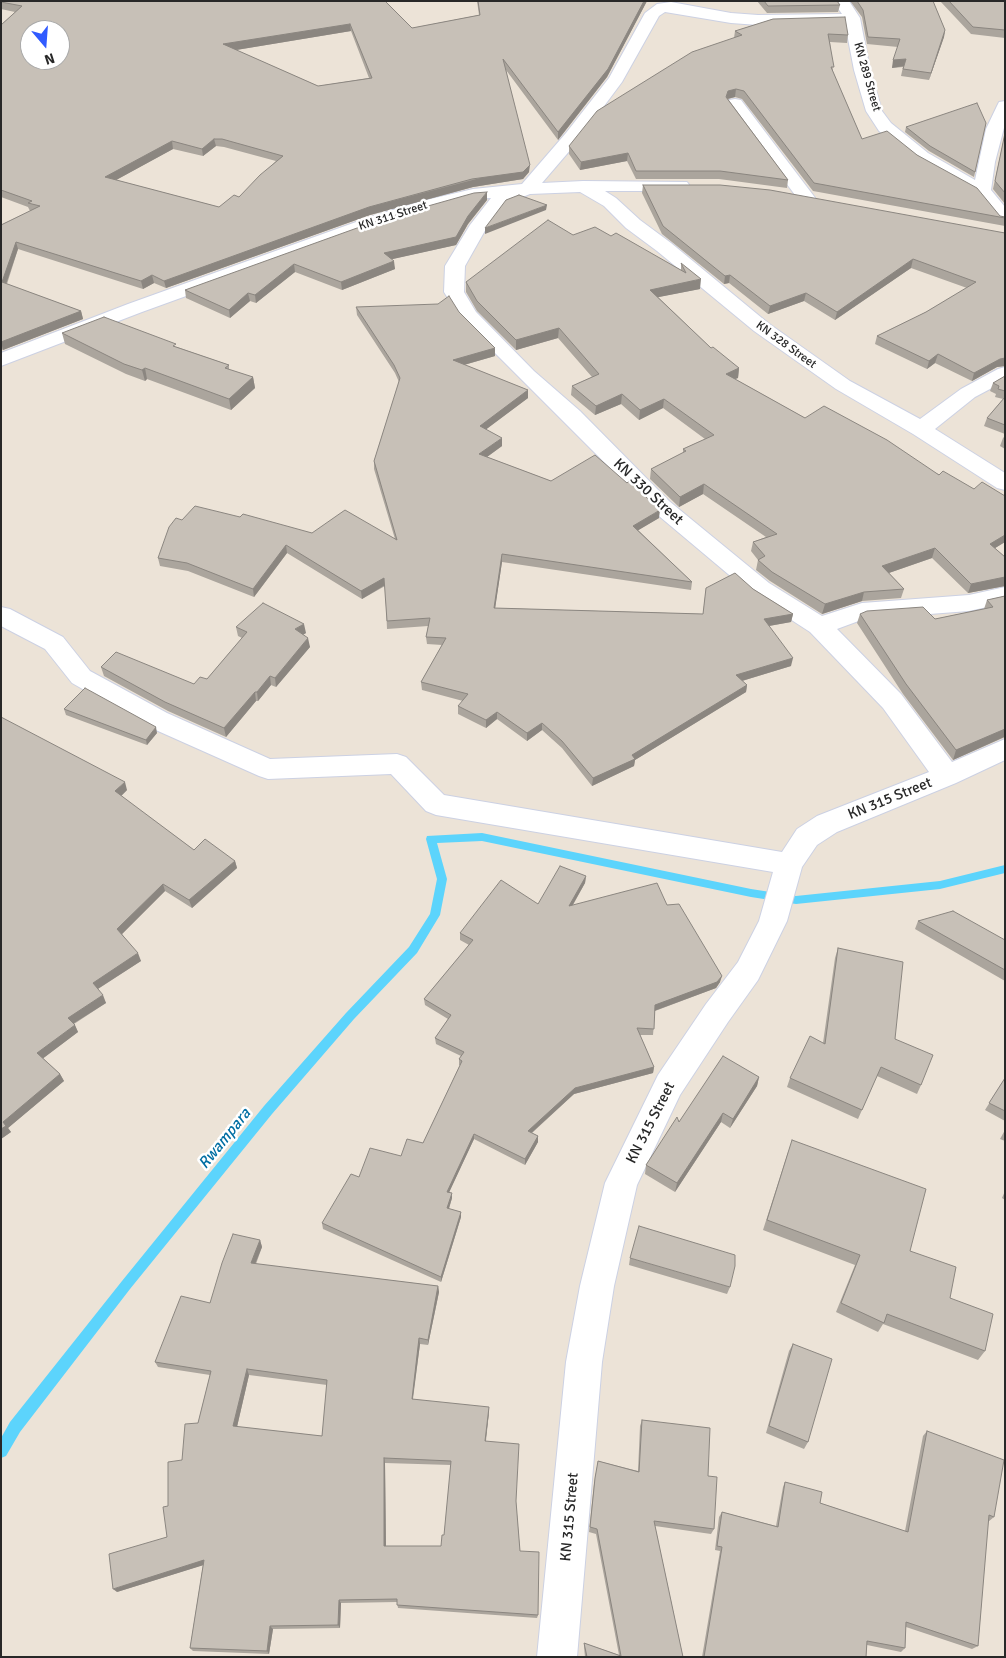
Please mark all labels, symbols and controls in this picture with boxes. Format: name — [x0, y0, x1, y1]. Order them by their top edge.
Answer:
north arrow — [20, 20, 70, 70]
street label: KN 289 Street — [850, 41, 884, 113]
text: N — [42, 49, 57, 68]
street label: KN 311 Street — [357, 198, 429, 234]
street label: KN 328 Street — [753, 318, 819, 372]
street label: KN 330 Street — [609, 455, 687, 529]
street label: KN 315 Street — [845, 774, 935, 824]
street label: KN 315 Street — [623, 1079, 679, 1167]
water label: Rwampara — [195, 1105, 255, 1173]
street label: KN 315 Street — [557, 1472, 583, 1562]

